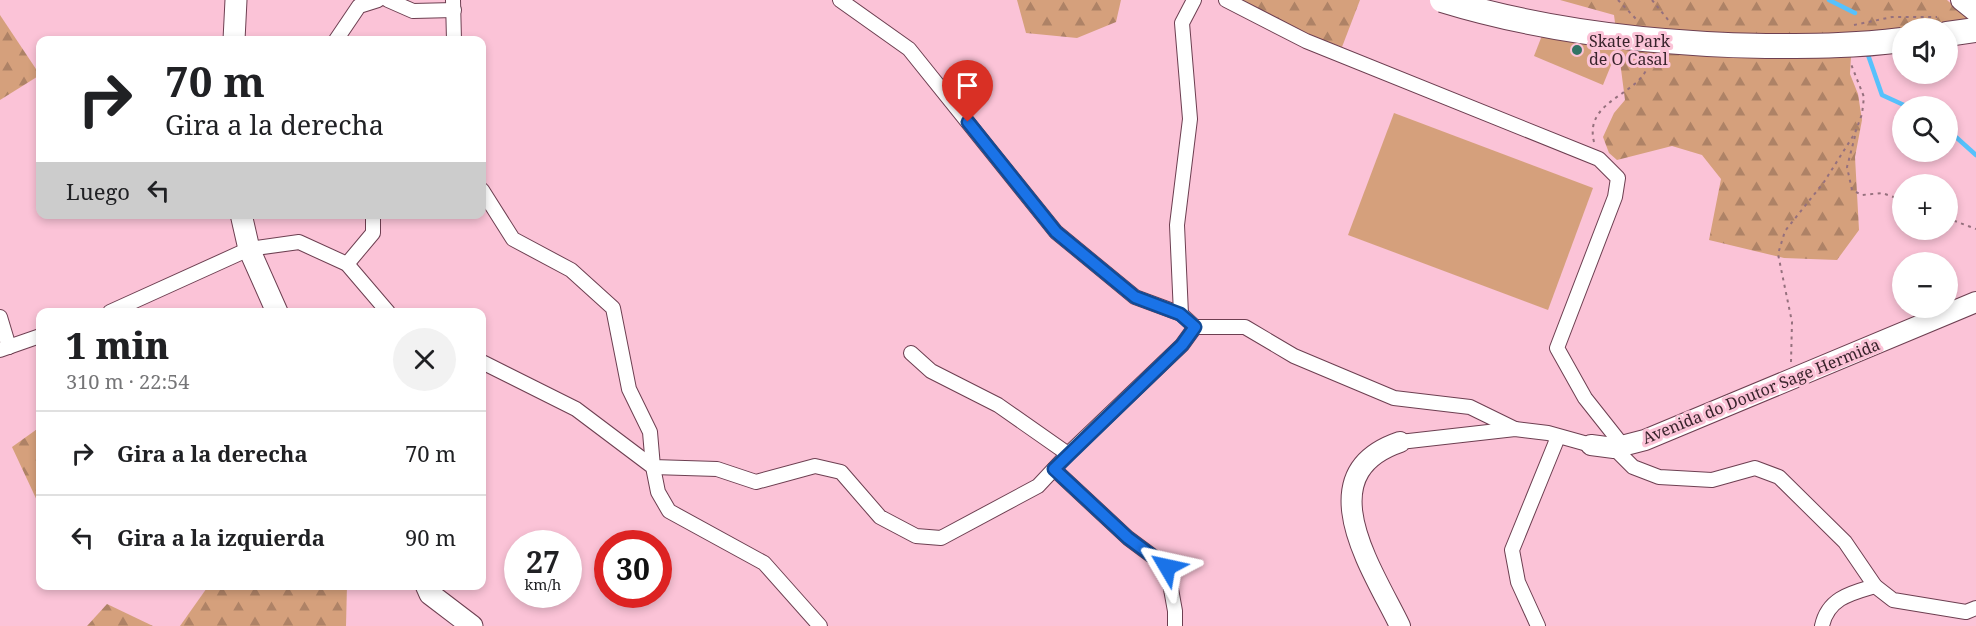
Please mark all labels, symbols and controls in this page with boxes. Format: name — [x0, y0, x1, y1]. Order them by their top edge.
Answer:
map controls — [1892, 18, 1958, 318]
button: sound — [1892, 18, 1958, 84]
place label: Skate Park de O Casal — [1589, 30, 1671, 70]
marker: Skate Park de O Casal — [1570, 43, 1584, 57]
text: 70 m — [165, 52, 265, 109]
icon: right — [66, 60, 144, 138]
pin — [942, 60, 993, 122]
icon: arrive — [951, 69, 984, 102]
button: search — [1892, 96, 1958, 162]
text: Gira a la derecha — [165, 106, 384, 143]
icon: left — [142, 174, 175, 207]
button: + — [1892, 174, 1958, 240]
text: Luego — [66, 176, 130, 206]
button: − — [1892, 252, 1958, 318]
text: 1 min — [66, 321, 169, 370]
button: close — [393, 328, 456, 391]
street label: Avenida do Doutor Sage Hermida — [1639, 333, 1883, 449]
text: 310 m · 22:54 — [66, 368, 189, 395]
icon: right — [66, 437, 99, 470]
text: Gira a la derecha — [117, 438, 308, 468]
text: 70 m — [405, 438, 456, 468]
icon: left — [66, 521, 99, 554]
text: Gira a la izquierda — [117, 522, 325, 552]
text: 90 m — [405, 522, 456, 552]
speed limit sign: 30 — [594, 530, 672, 608]
position arrow — [1135, 535, 1199, 599]
text: 27 — [526, 541, 560, 582]
text: km/h — [525, 574, 561, 594]

